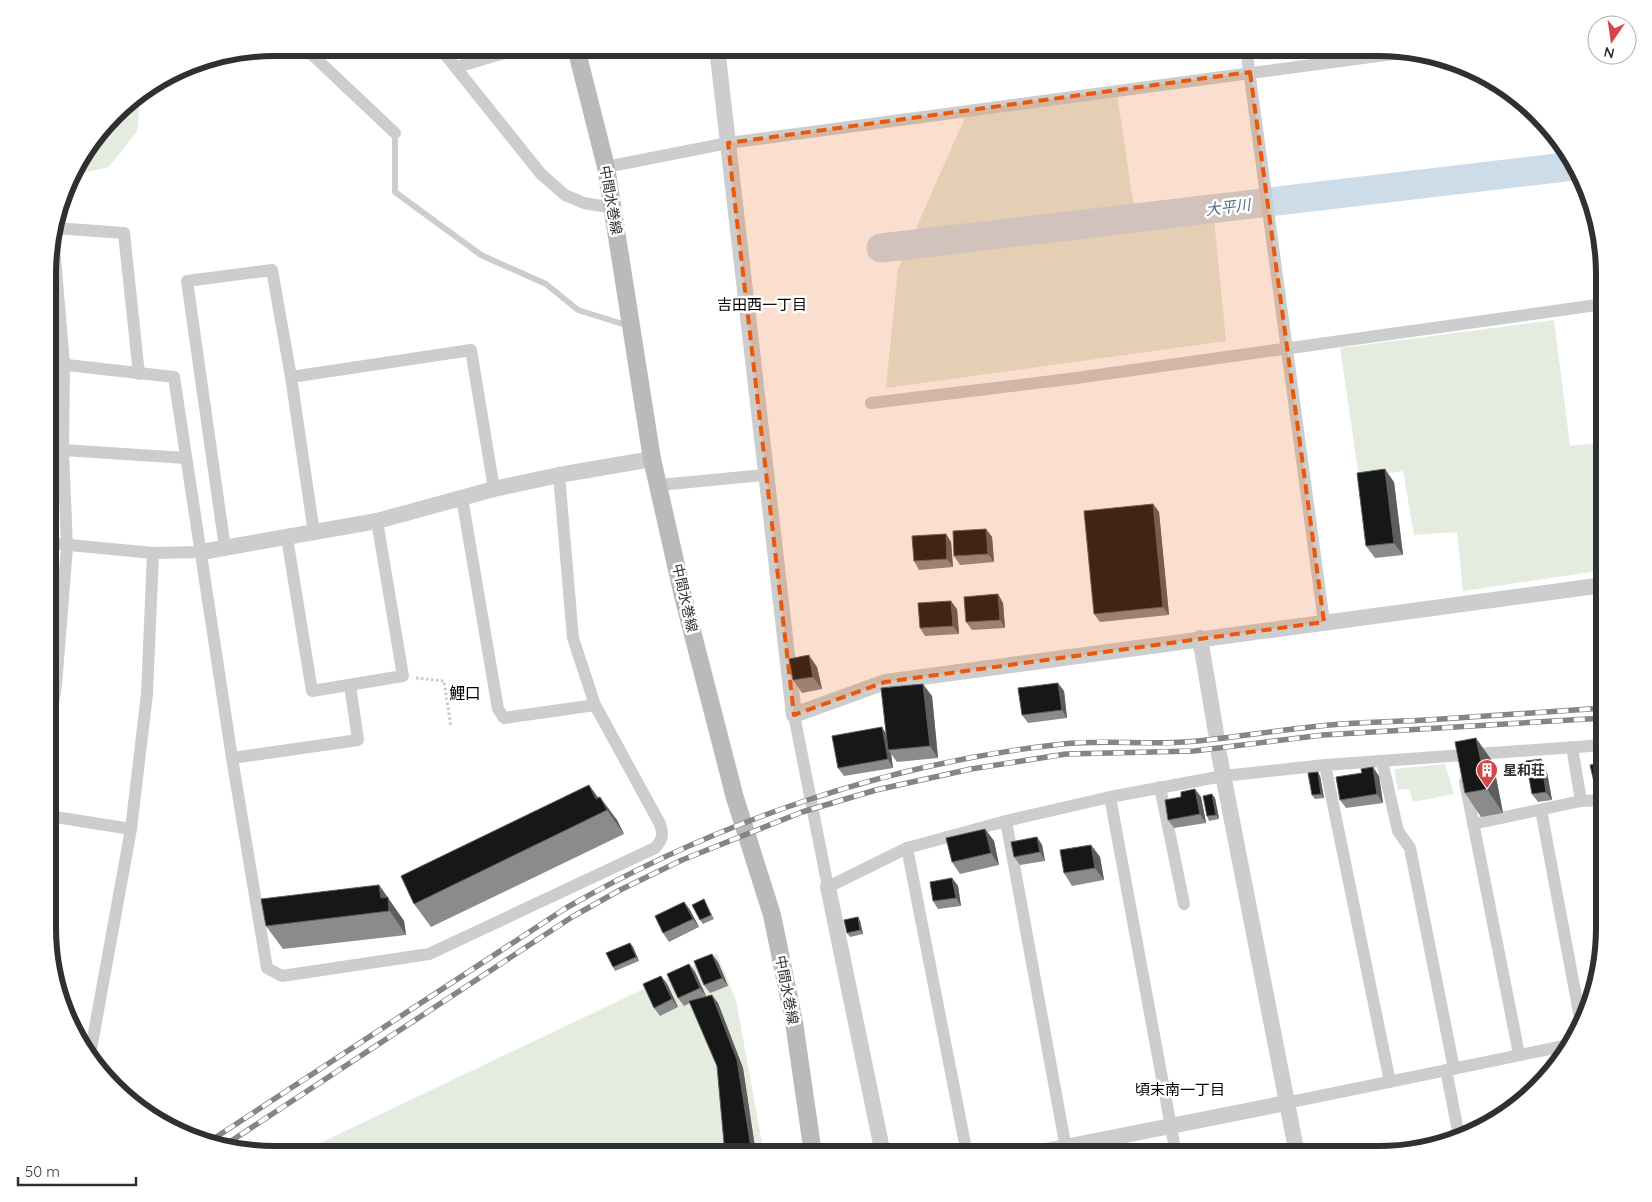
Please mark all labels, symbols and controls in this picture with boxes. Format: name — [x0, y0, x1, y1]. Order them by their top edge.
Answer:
north arrow — [1587, 15, 1637, 65]
text: N — [1602, 43, 1616, 63]
street label: 中間水巻線 — [596, 164, 626, 236]
water label: 大平川 — [1205, 195, 1253, 219]
district label: 吉田西一丁目 — [717, 295, 807, 314]
street label: 中間水巻線 — [668, 562, 702, 634]
district label: 鯉口 — [449, 683, 481, 703]
building icon: 星和荘 — [1475, 758, 1499, 789]
place label: 星和荘 — [1503, 761, 1545, 779]
street label: 中間水巻線 — [771, 954, 803, 1026]
district label: 頃末南一丁目 — [1135, 1080, 1225, 1099]
scale bar — [18, 1154, 135, 1186]
text: 50 m — [25, 1162, 60, 1181]

